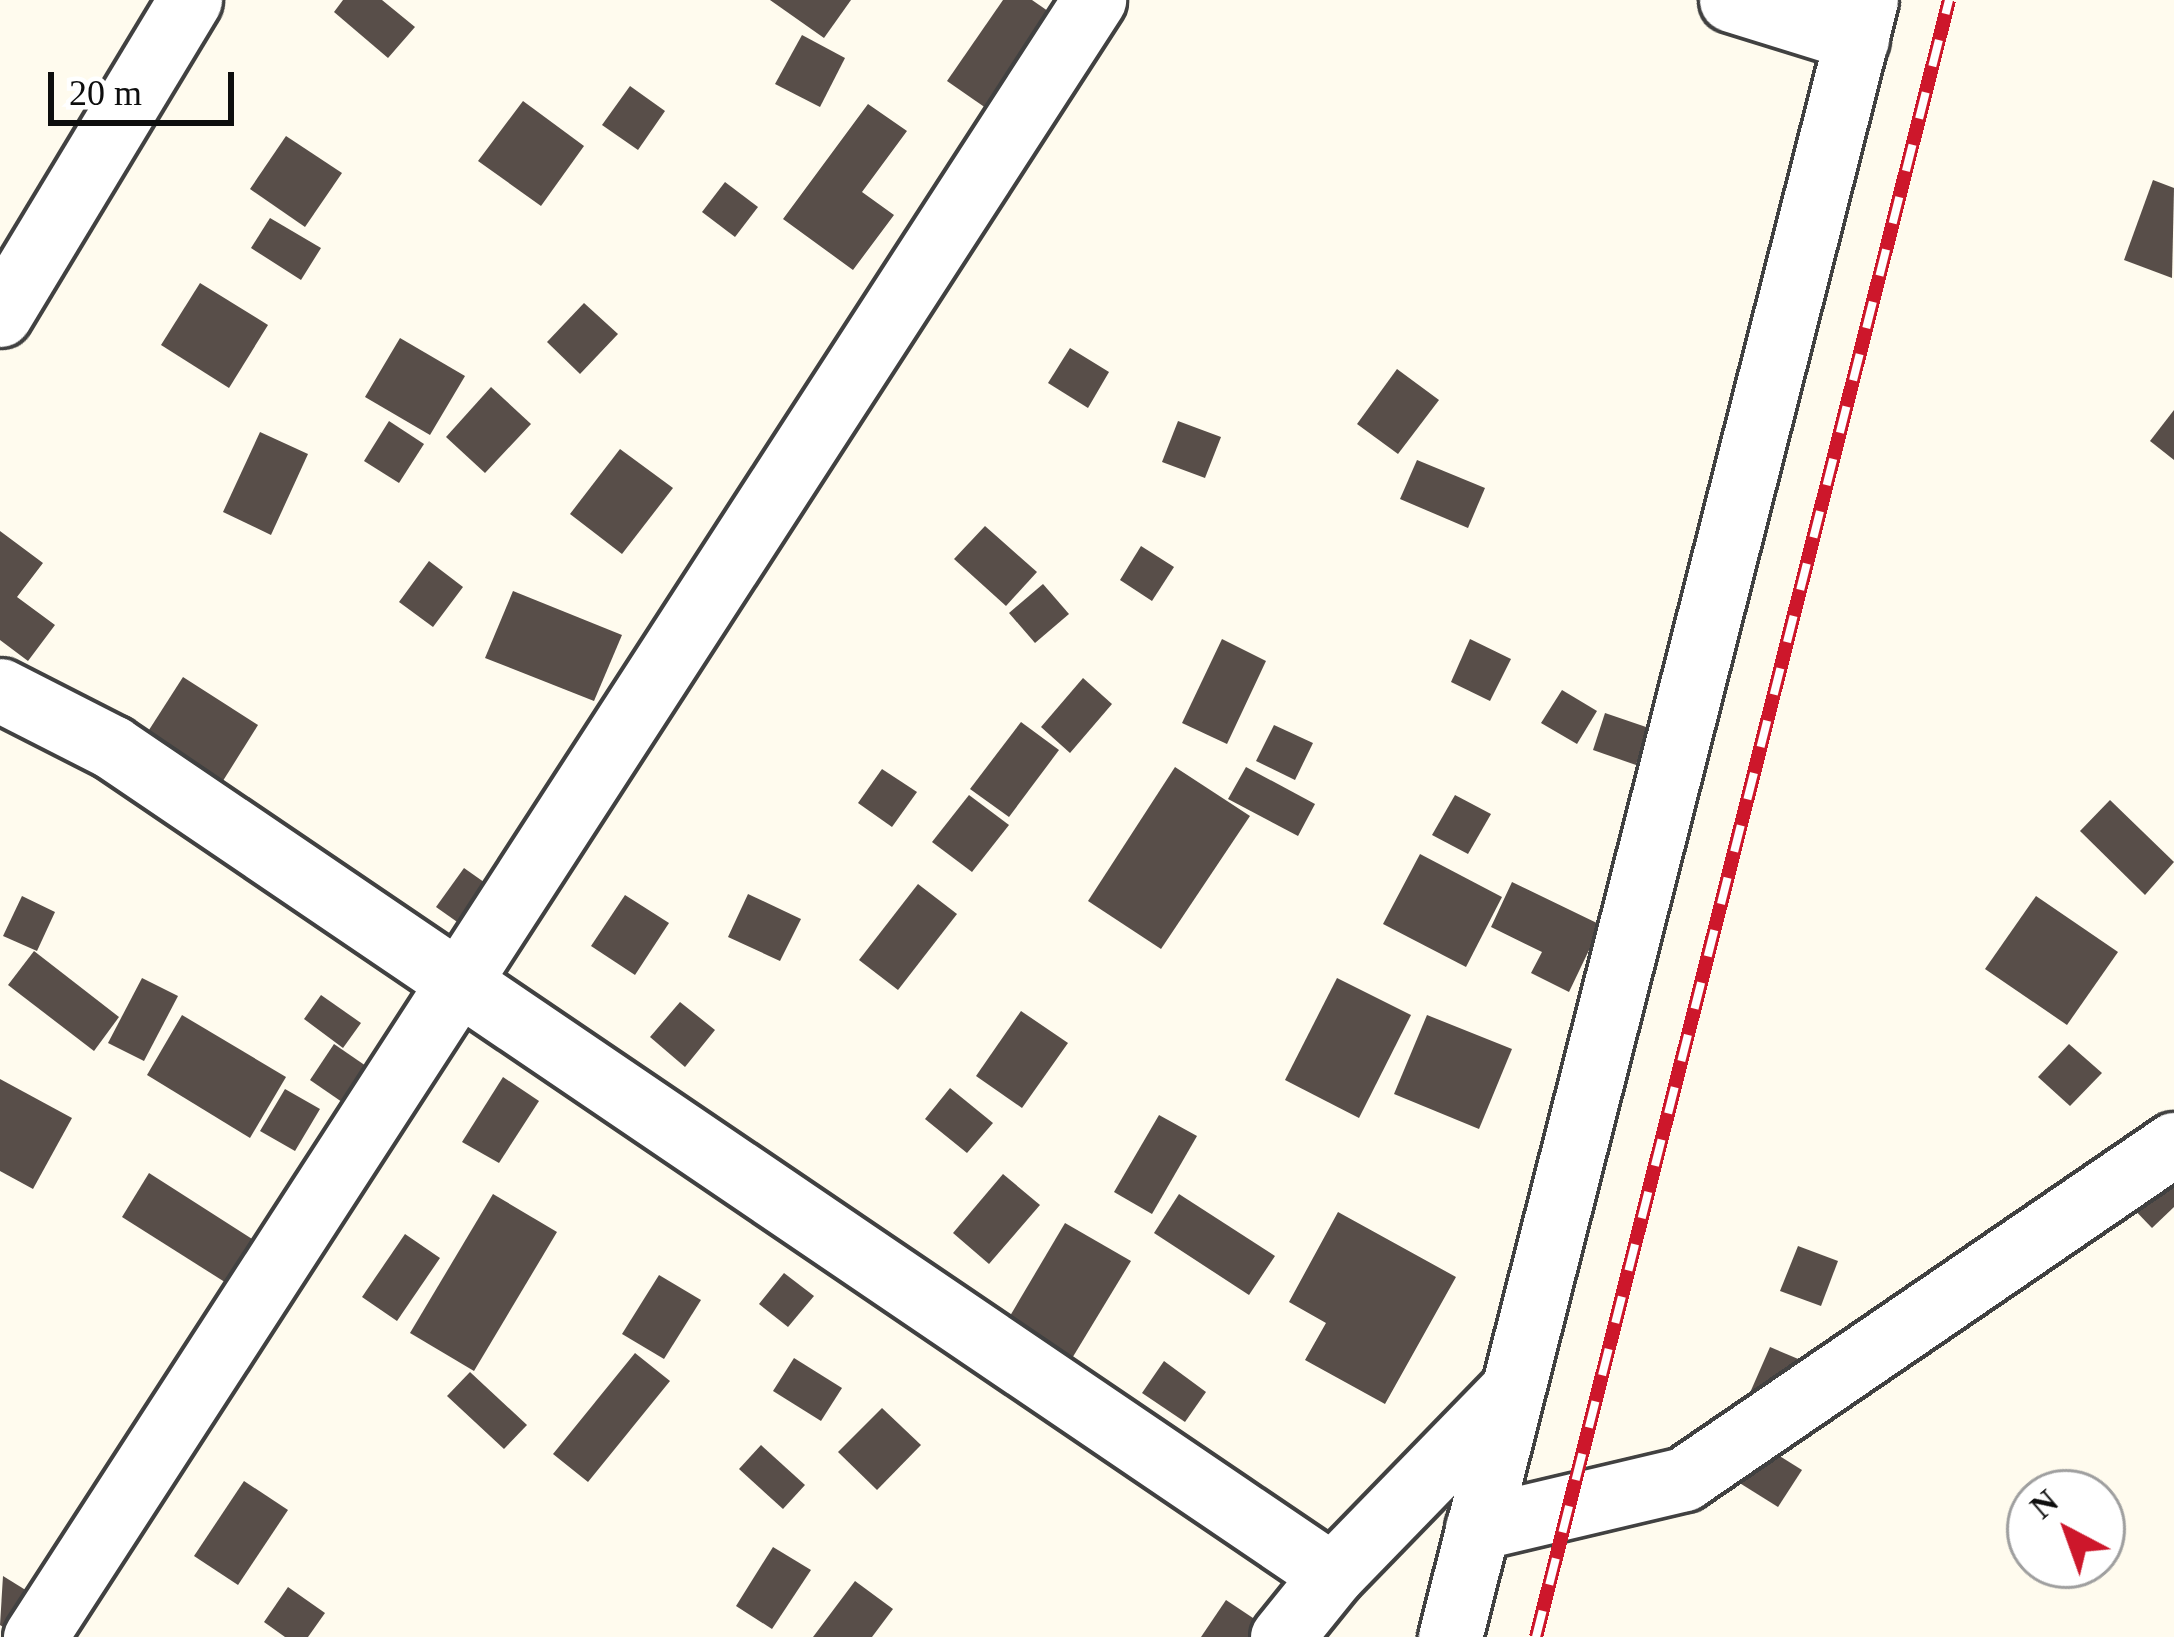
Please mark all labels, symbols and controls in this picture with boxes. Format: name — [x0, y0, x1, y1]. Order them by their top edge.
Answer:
scale bar — [54, 48, 240, 122]
text: 20 m — [69, 73, 142, 113]
north arrow — [2006, 1469, 2126, 1589]
text: N — [2024, 1483, 2065, 1526]

